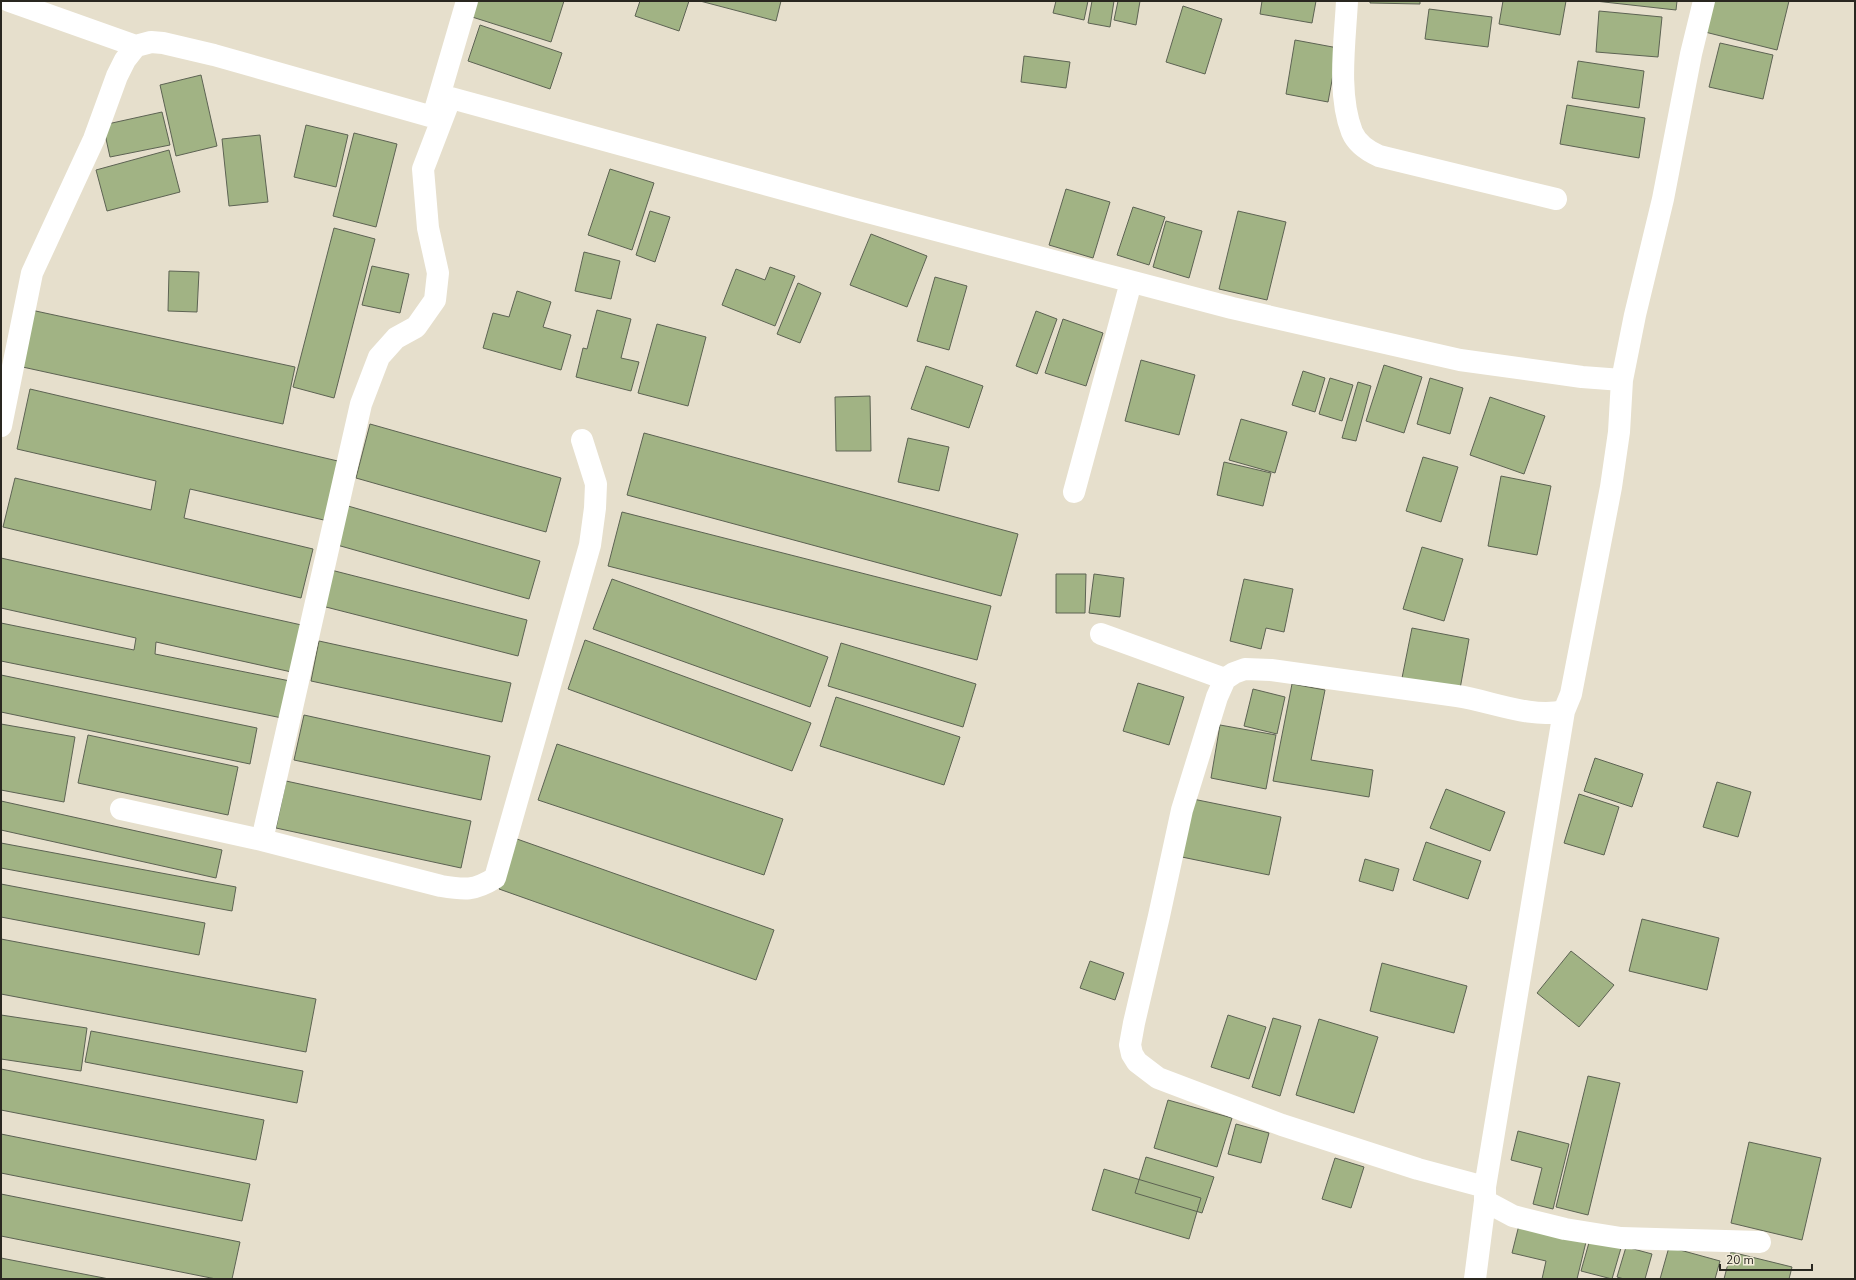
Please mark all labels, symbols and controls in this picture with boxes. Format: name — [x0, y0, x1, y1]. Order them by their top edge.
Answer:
scale bar — [1720, 1246, 1812, 1272]
text: 20 m — [1726, 1252, 1754, 1268]

